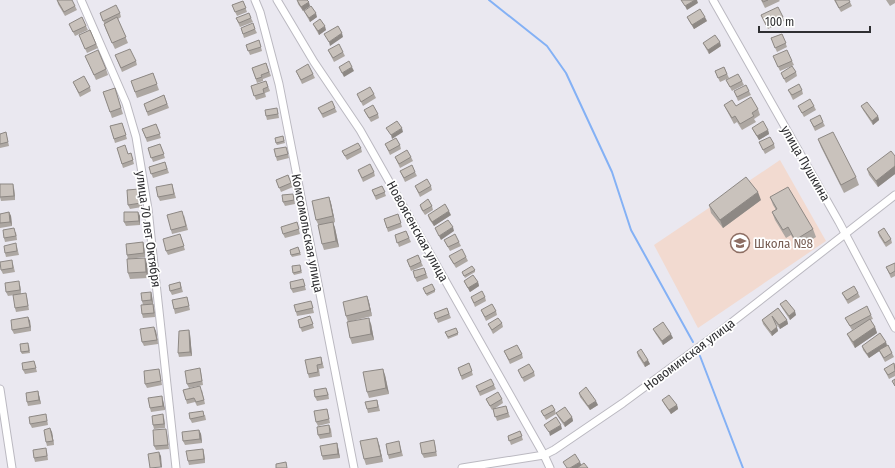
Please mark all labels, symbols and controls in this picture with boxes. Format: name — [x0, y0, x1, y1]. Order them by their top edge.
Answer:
scale bar — [759, 8, 870, 34]
text: 100 m — [765, 15, 794, 29]
street label: улица Пушкина — [778, 123, 833, 204]
street label: улица 70 лет Октября — [133, 170, 164, 288]
street label: Комсомольская улица — [289, 172, 326, 294]
street label: Новоясенская улица — [384, 178, 451, 284]
school or university icon: Школа №8 — [729, 232, 751, 254]
place label: Школа №8 — [754, 236, 813, 251]
street label: Новоминская улица — [641, 315, 738, 393]

